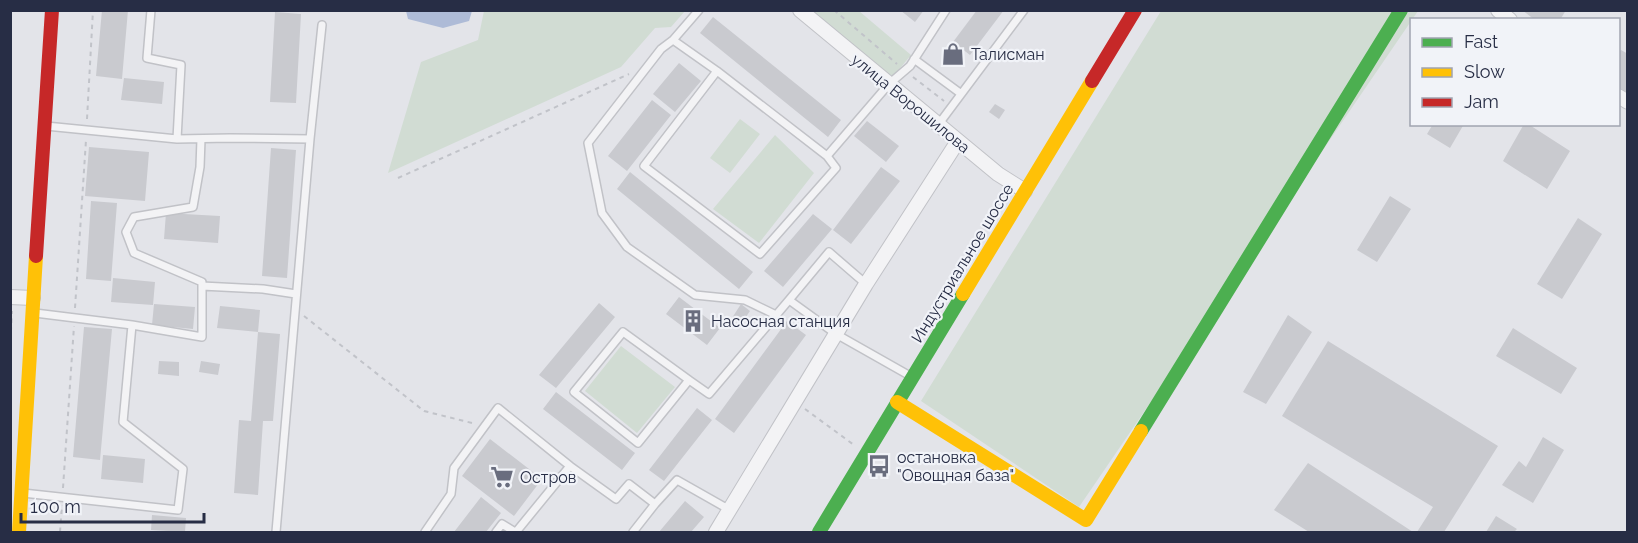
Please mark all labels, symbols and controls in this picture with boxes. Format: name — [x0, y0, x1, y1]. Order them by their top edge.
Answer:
legend — [1410, 18, 1620, 126]
text: Fast — [1464, 31, 1498, 52]
shop icon: Талисман — [940, 41, 966, 67]
place label: Талисман — [971, 45, 1044, 64]
street label: улица Ворошилова — [848, 50, 974, 157]
text: Slow — [1464, 61, 1505, 82]
text: Jam — [1464, 91, 1499, 112]
street label: Индустриальное шоссе — [907, 180, 1017, 346]
building icon: Насосная станция — [680, 308, 706, 334]
place label: Насосная станция — [711, 312, 850, 331]
place label: остановка "Овощная база" — [897, 448, 1014, 485]
bus stop icon: остановка "Овощная база" — [866, 453, 892, 479]
supermarket icon: Остров — [489, 464, 515, 490]
place label: Остров — [520, 468, 576, 487]
scale bar — [21, 486, 204, 524]
text: 100 m — [30, 496, 81, 517]

